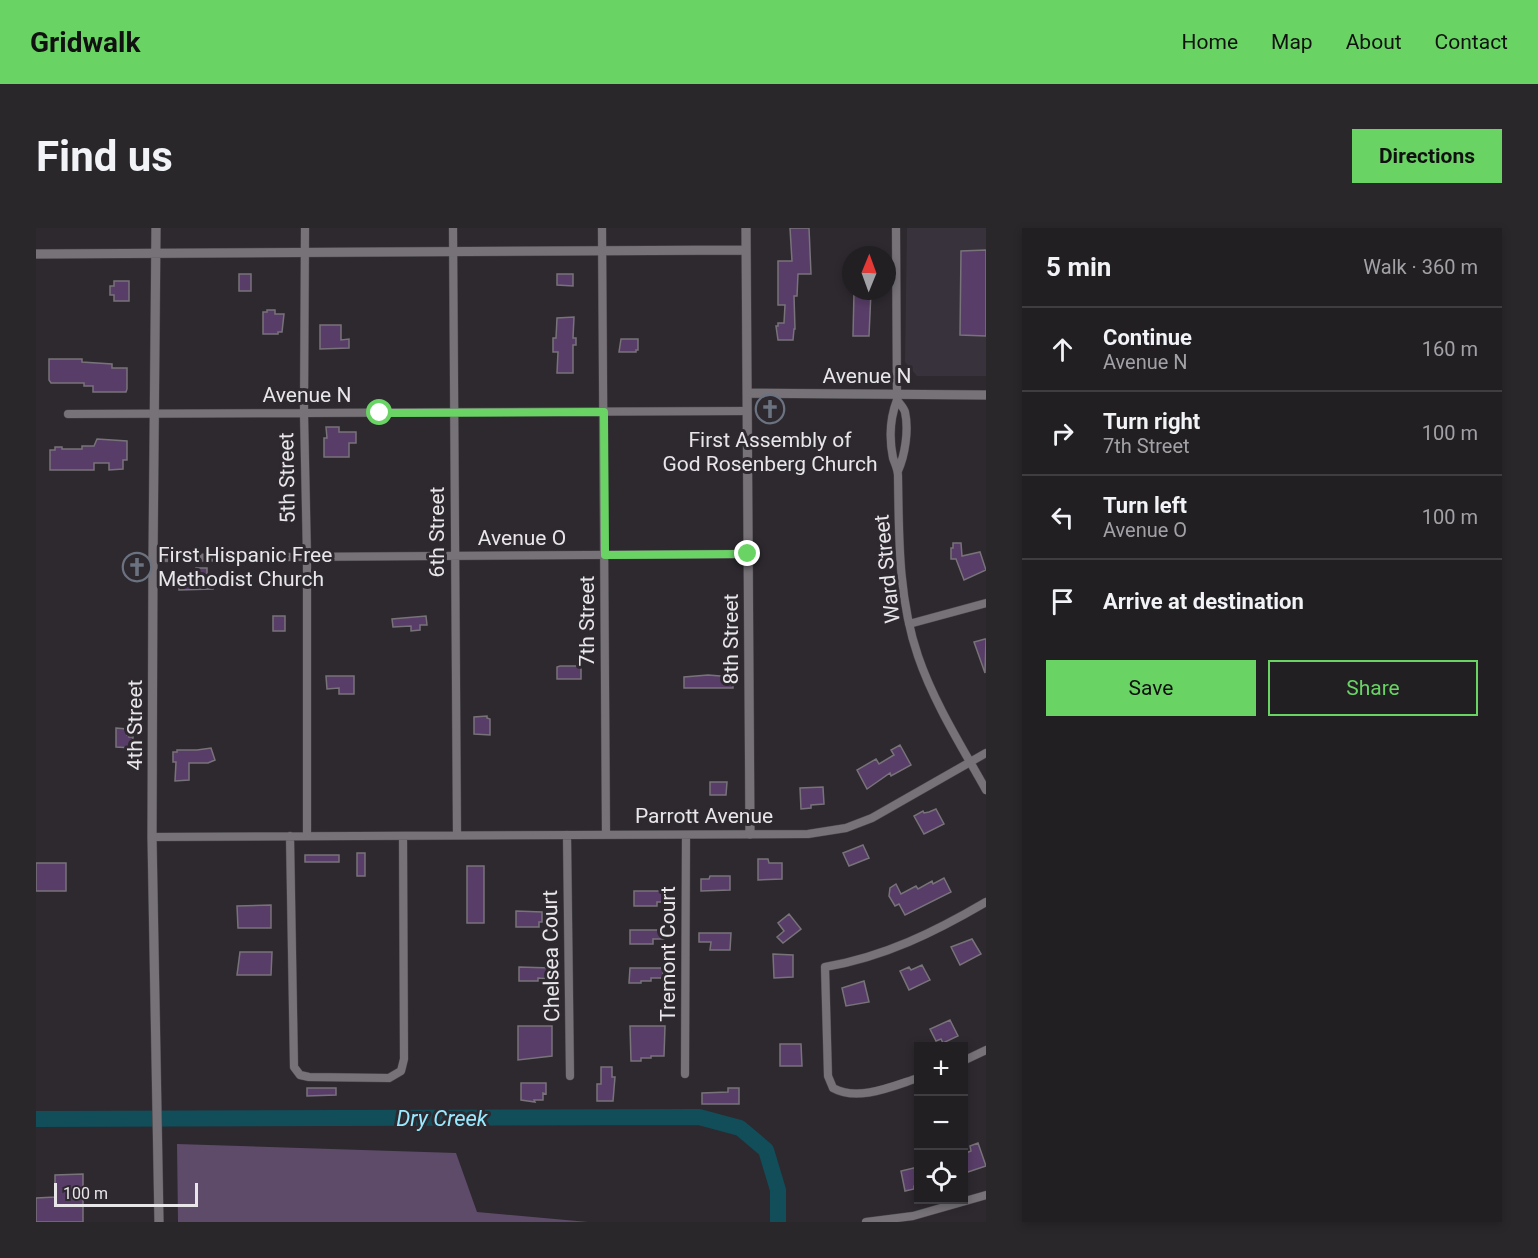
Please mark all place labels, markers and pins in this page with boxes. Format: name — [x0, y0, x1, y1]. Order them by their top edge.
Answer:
church icon: First Assembly of God Rosenberg Church — [754, 393, 786, 425]
place label: First Assembly of God Rosenberg Church — [663, 428, 877, 476]
place label: First Hispanic Free Methodist Church — [158, 543, 332, 591]
church icon: First Hispanic Free Methodist Church — [121, 551, 153, 583]

